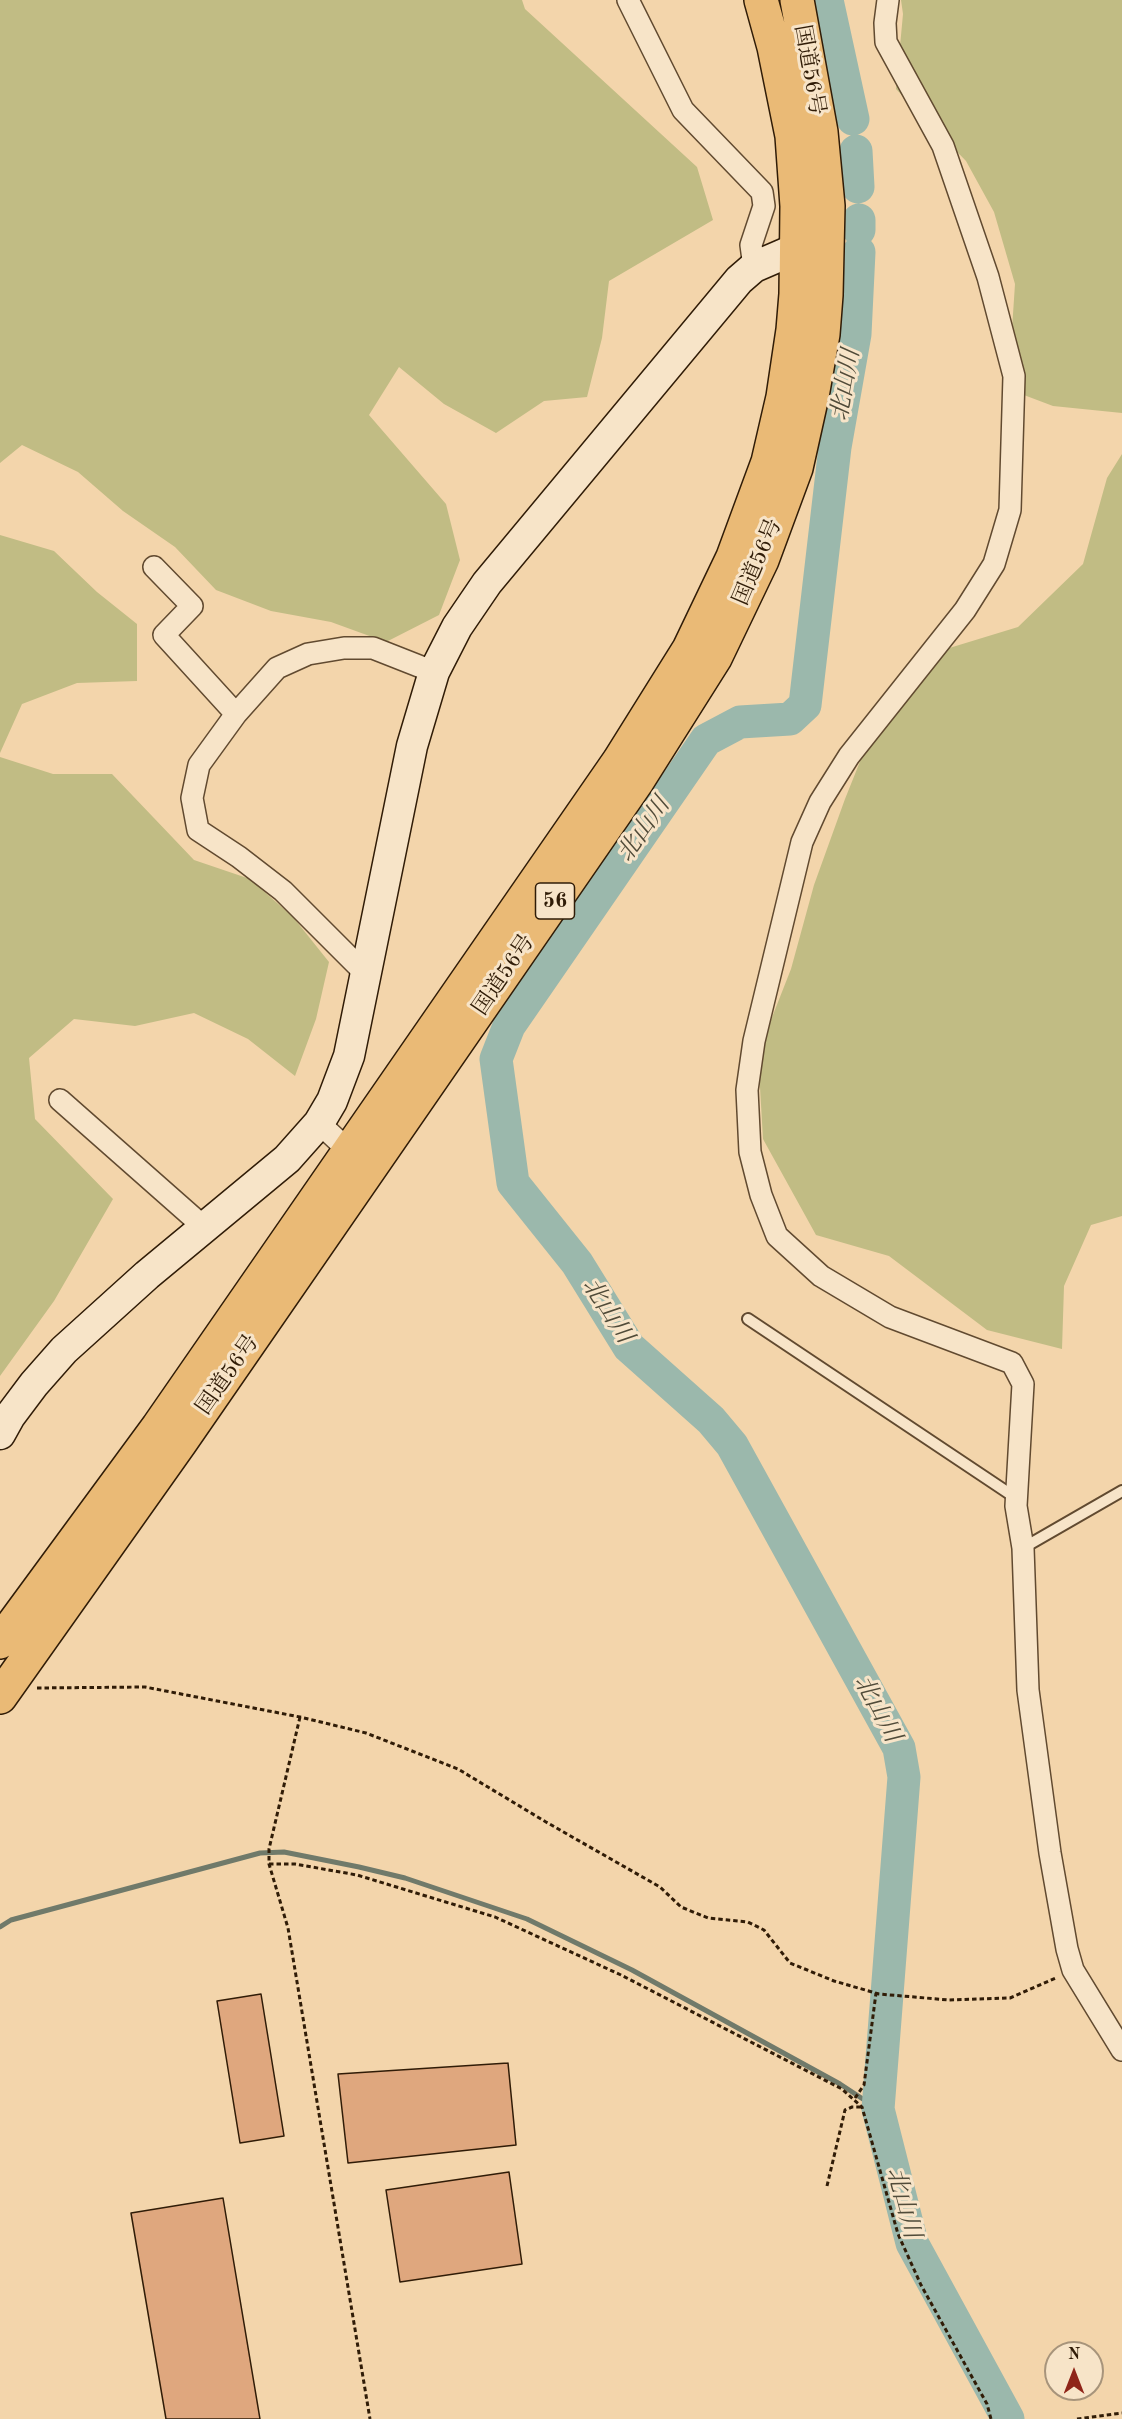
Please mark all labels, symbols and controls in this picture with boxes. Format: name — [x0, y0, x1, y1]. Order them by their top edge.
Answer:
street label: 国道56号 — [788, 23, 830, 117]
water label: 北山川 — [826, 347, 866, 423]
street label: 国道56号 — [728, 515, 788, 609]
water label: 北山川 — [612, 792, 676, 868]
road number: 56 — [536, 883, 574, 919]
street label: 国道56号 — [467, 930, 541, 1020]
water label: 北山川 — [575, 1273, 639, 1349]
street label: 国道56号 — [191, 1330, 265, 1420]
water label: 北山川 — [847, 1670, 907, 1748]
water label: 北山川 — [880, 2164, 926, 2242]
north arrow — [1044, 2341, 1104, 2401]
text: N — [1068, 2347, 1080, 2363]

